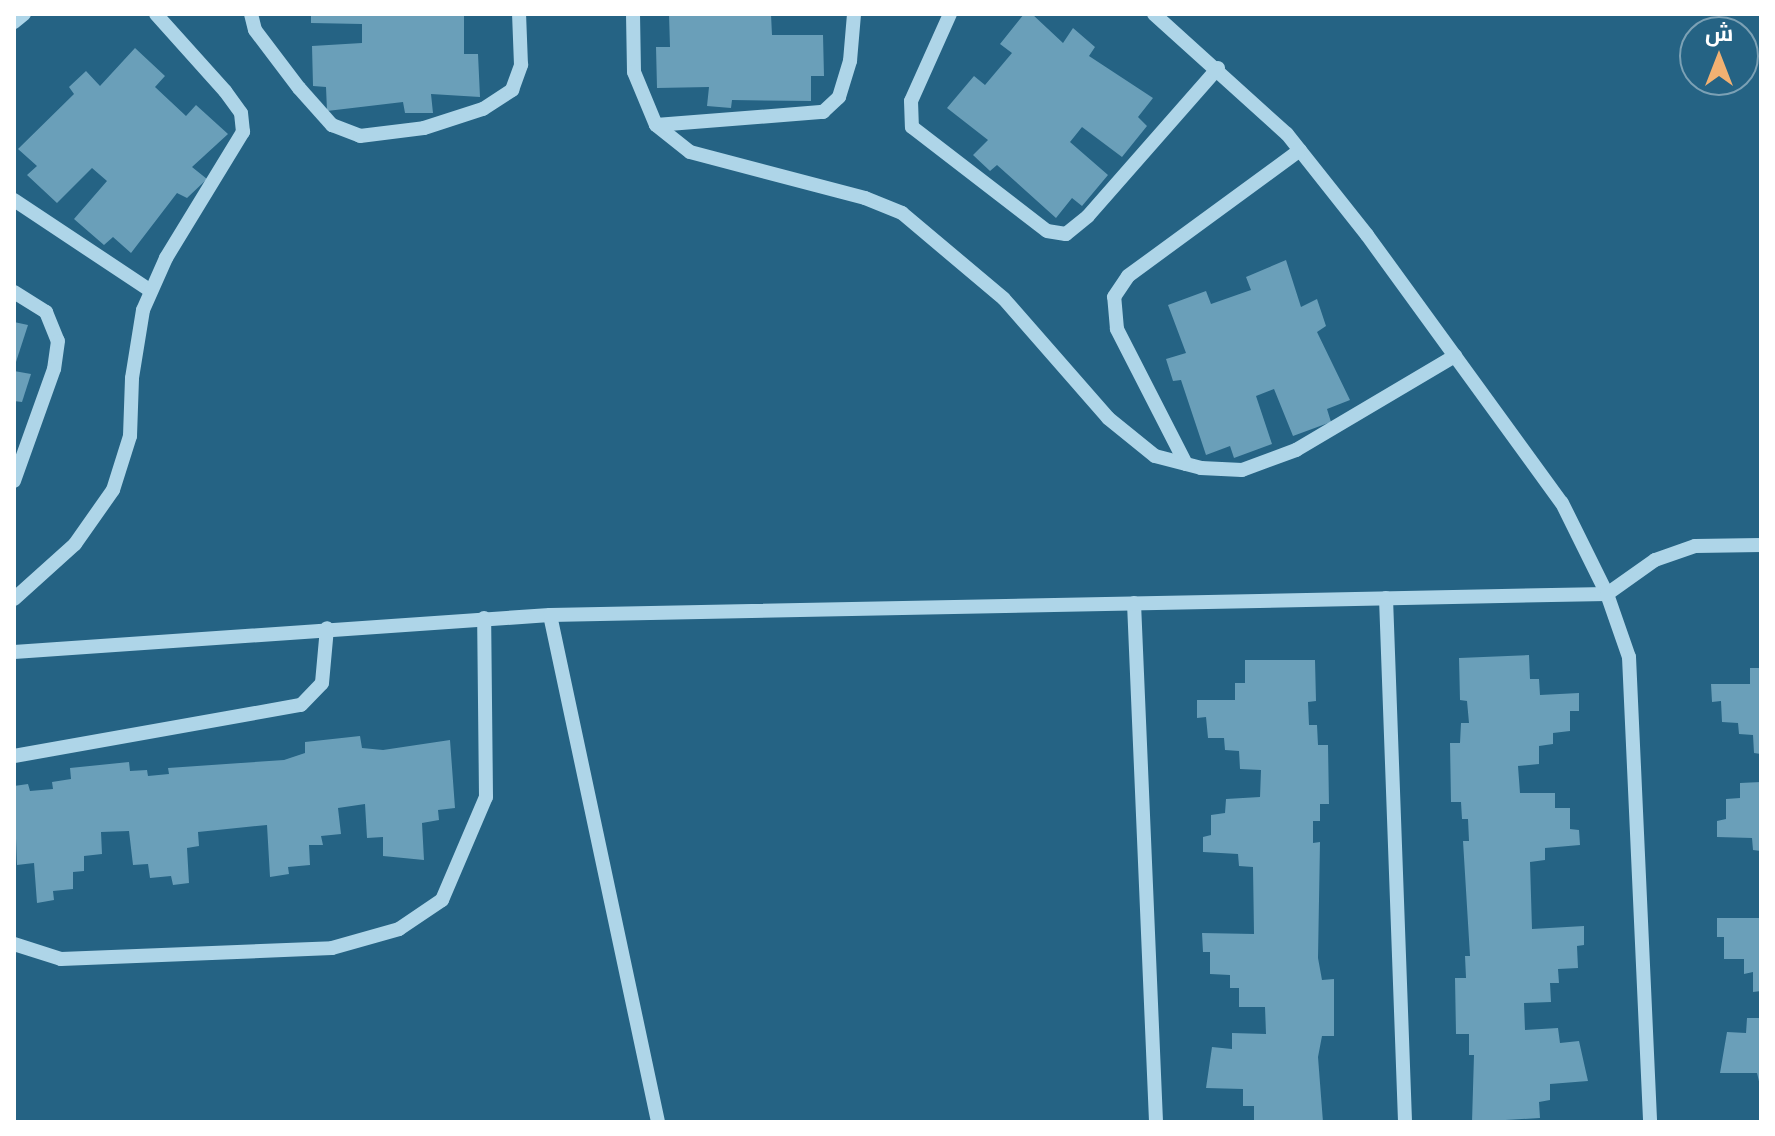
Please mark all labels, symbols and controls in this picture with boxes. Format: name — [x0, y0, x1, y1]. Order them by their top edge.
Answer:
north arrow — [1679, 16, 1759, 96]
text: ش — [1705, 21, 1733, 46]

